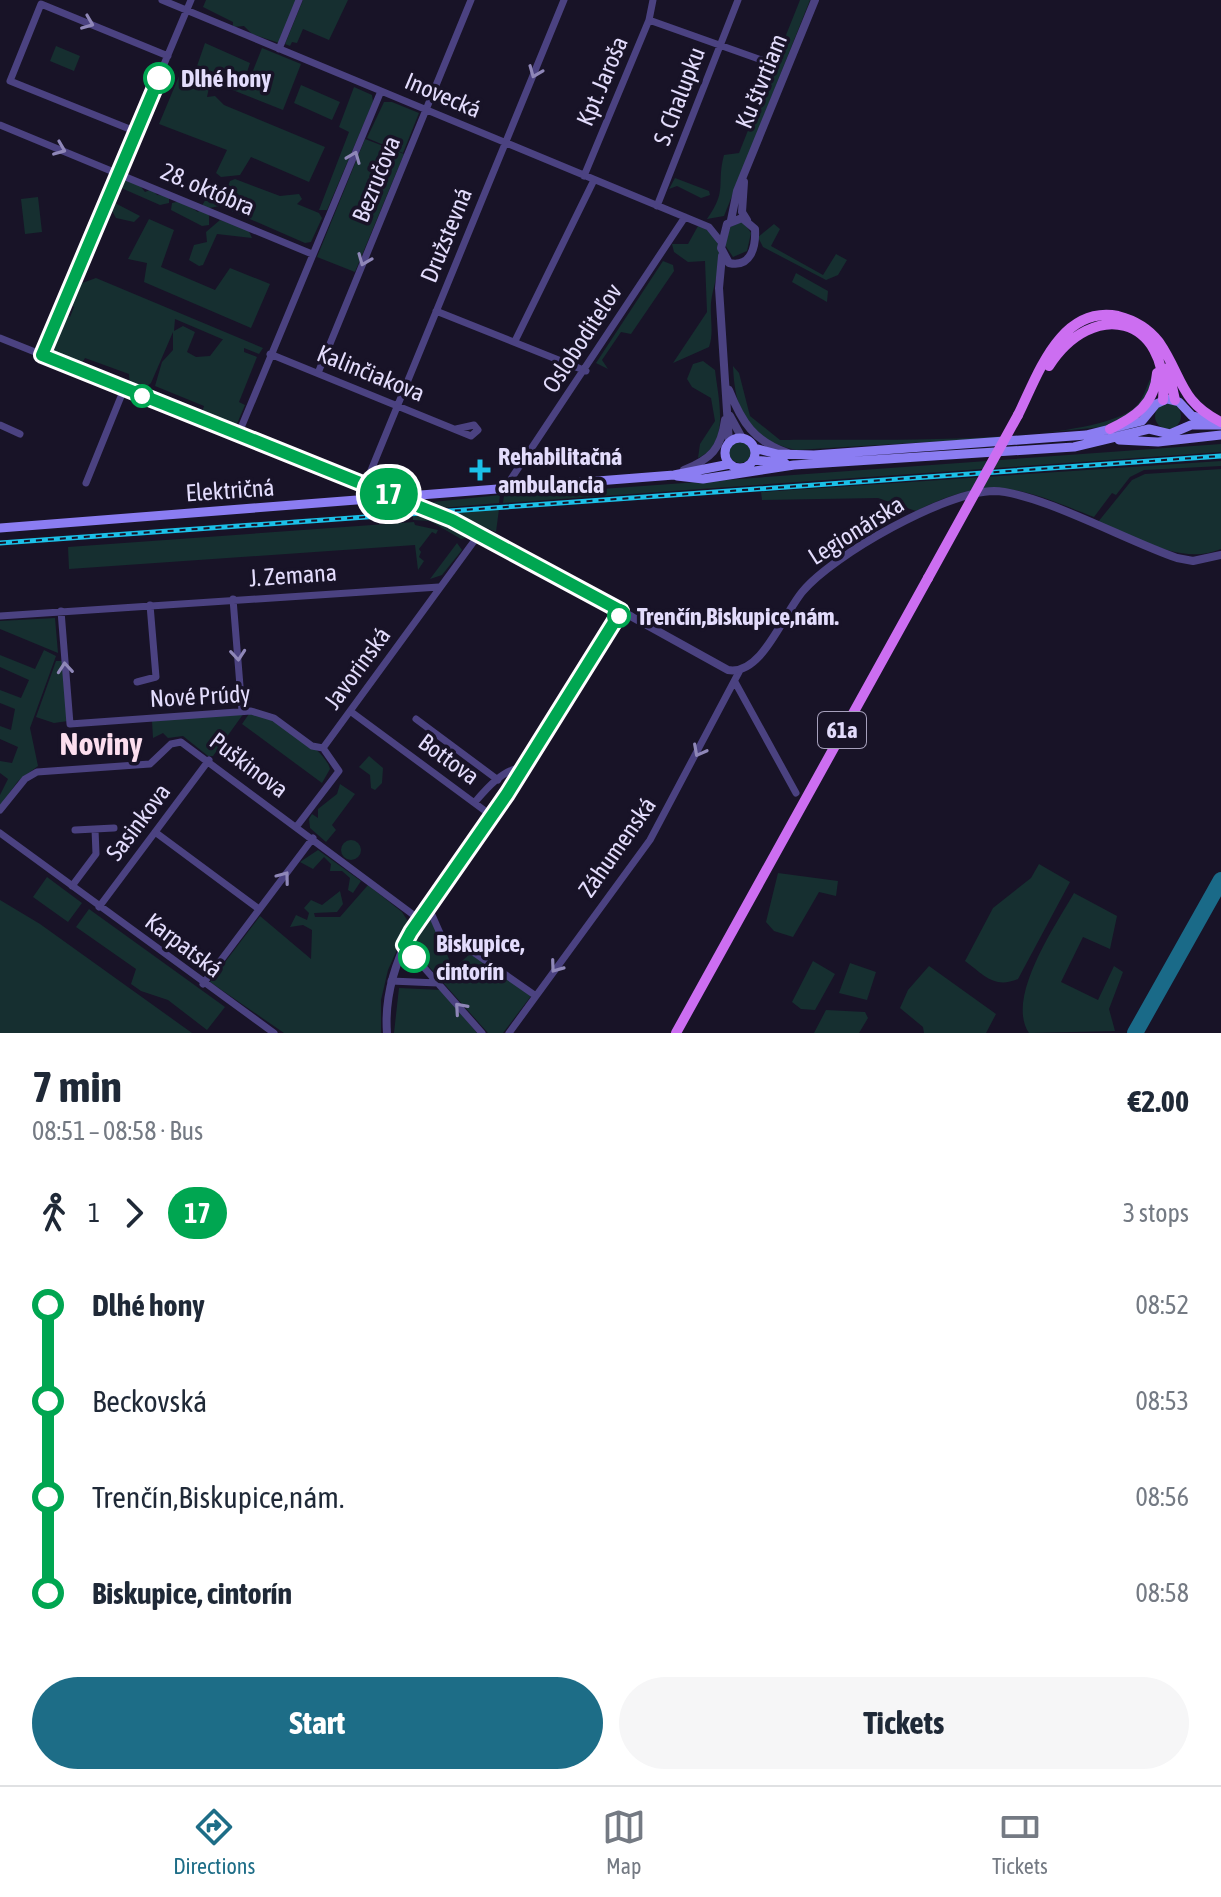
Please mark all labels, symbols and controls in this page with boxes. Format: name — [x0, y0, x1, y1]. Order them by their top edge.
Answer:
one-way arrow — [80, 14, 94, 30]
street label: Ku štvrtiam — [730, 30, 792, 132]
street label: Kpt. Jaroša — [571, 32, 633, 130]
street label: S. Chalupku — [648, 43, 710, 149]
marker: Dlhé hony — [144, 63, 174, 93]
one-way arrow — [528, 63, 544, 78]
place label: Dlhé hony — [181, 65, 271, 92]
street label: Inovecká — [401, 67, 485, 123]
street label: Bezručova — [347, 132, 405, 226]
one-way arrow — [52, 139, 66, 156]
one-way arrow — [344, 151, 360, 165]
street label: 28. októbra — [157, 157, 259, 221]
street label: Družstevná — [415, 184, 477, 286]
one-way arrow — [358, 252, 374, 266]
street label: Osloboditeľov — [537, 278, 627, 397]
street label: Kalinčiakova — [313, 339, 429, 407]
unlabelled marker — [131, 385, 153, 407]
place label: Rehabilitačná ambulancia — [498, 443, 622, 498]
marker: Rehabilitačná ambulancia — [469, 459, 491, 481]
line badge: 17 — [353, 468, 425, 520]
street label: Električná — [185, 473, 275, 507]
text: 17 — [376, 478, 402, 510]
street label: Legionárska — [803, 490, 909, 570]
street label: J. Zemana — [248, 558, 338, 592]
place label: Trenčín,Biskupice,nám. — [637, 603, 839, 630]
marker: Trenčín,Biskupice,nám. — [608, 605, 630, 627]
street label: Javorinská — [318, 622, 396, 714]
one-way arrow — [229, 649, 246, 662]
one-way arrow — [57, 661, 74, 674]
street label: Nové Prúdy — [149, 680, 251, 712]
road number: 61a — [818, 712, 866, 748]
district label: Noviny — [60, 725, 143, 762]
street label: Puškinova — [205, 727, 293, 803]
street label: Bottova — [414, 728, 484, 790]
one-way arrow — [694, 743, 709, 758]
street label: Sasinkova — [100, 778, 176, 866]
street label: Záhumenská — [573, 792, 661, 902]
one-way arrow — [274, 871, 288, 885]
street label: Karpatská — [140, 907, 228, 983]
place label: Biskupice, cintorín — [436, 930, 524, 985]
marker: Biskupice, cintorín — [399, 942, 429, 972]
one-way arrow — [551, 959, 566, 973]
one-way arrow — [455, 1002, 470, 1017]
text: 7 min — [32, 1061, 122, 1111]
text: €2.00 — [1128, 1084, 1189, 1118]
text: 08:51 – 08:58 · Bus — [32, 1116, 203, 1146]
icon: walk — [32, 1191, 76, 1235]
icon: forward — [112, 1191, 156, 1235]
text: 17 — [184, 1197, 211, 1229]
text: 1 — [88, 1198, 100, 1228]
text: 3 stops — [1123, 1198, 1189, 1228]
text: Dlhé hony — [92, 1288, 205, 1322]
text: 08:52 — [1135, 1290, 1189, 1320]
text: Beckovská — [92, 1384, 207, 1418]
text: 08:53 — [1135, 1386, 1189, 1416]
text: Trenčín,Biskupice,nám. — [92, 1480, 344, 1514]
text: 08:56 — [1135, 1482, 1189, 1512]
text: Biskupice, cintorín — [92, 1576, 292, 1610]
text: 08:58 — [1135, 1578, 1189, 1608]
button: Start — [32, 1677, 603, 1769]
button: Tickets — [619, 1677, 1189, 1769]
tab: Directions — [173, 1805, 255, 1879]
tab: Map — [602, 1805, 646, 1879]
tab: Tickets — [992, 1805, 1048, 1879]

